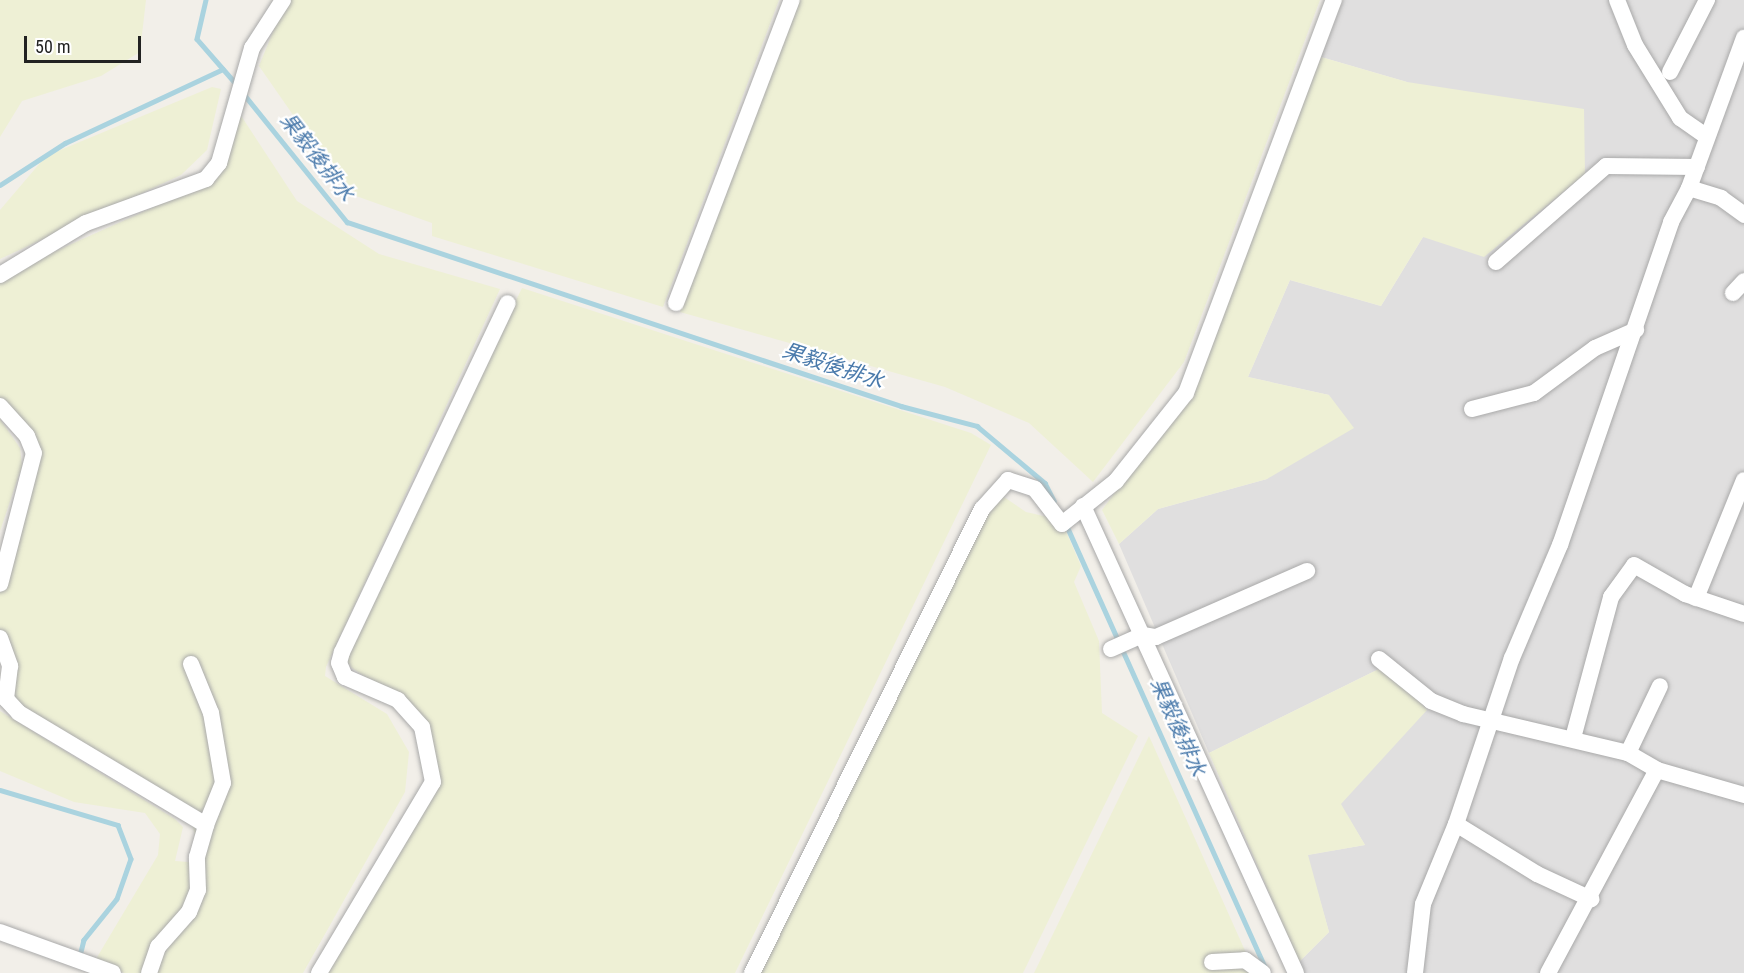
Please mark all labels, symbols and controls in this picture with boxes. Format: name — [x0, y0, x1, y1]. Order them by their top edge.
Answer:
scale bar — [27, 24, 144, 62]
text: 50 m — [35, 36, 70, 57]
water label: 果毅後排水 — [275, 108, 359, 206]
water label: 果毅後排水 — [779, 338, 887, 394]
water label: 果毅後排水 — [1145, 674, 1211, 780]

